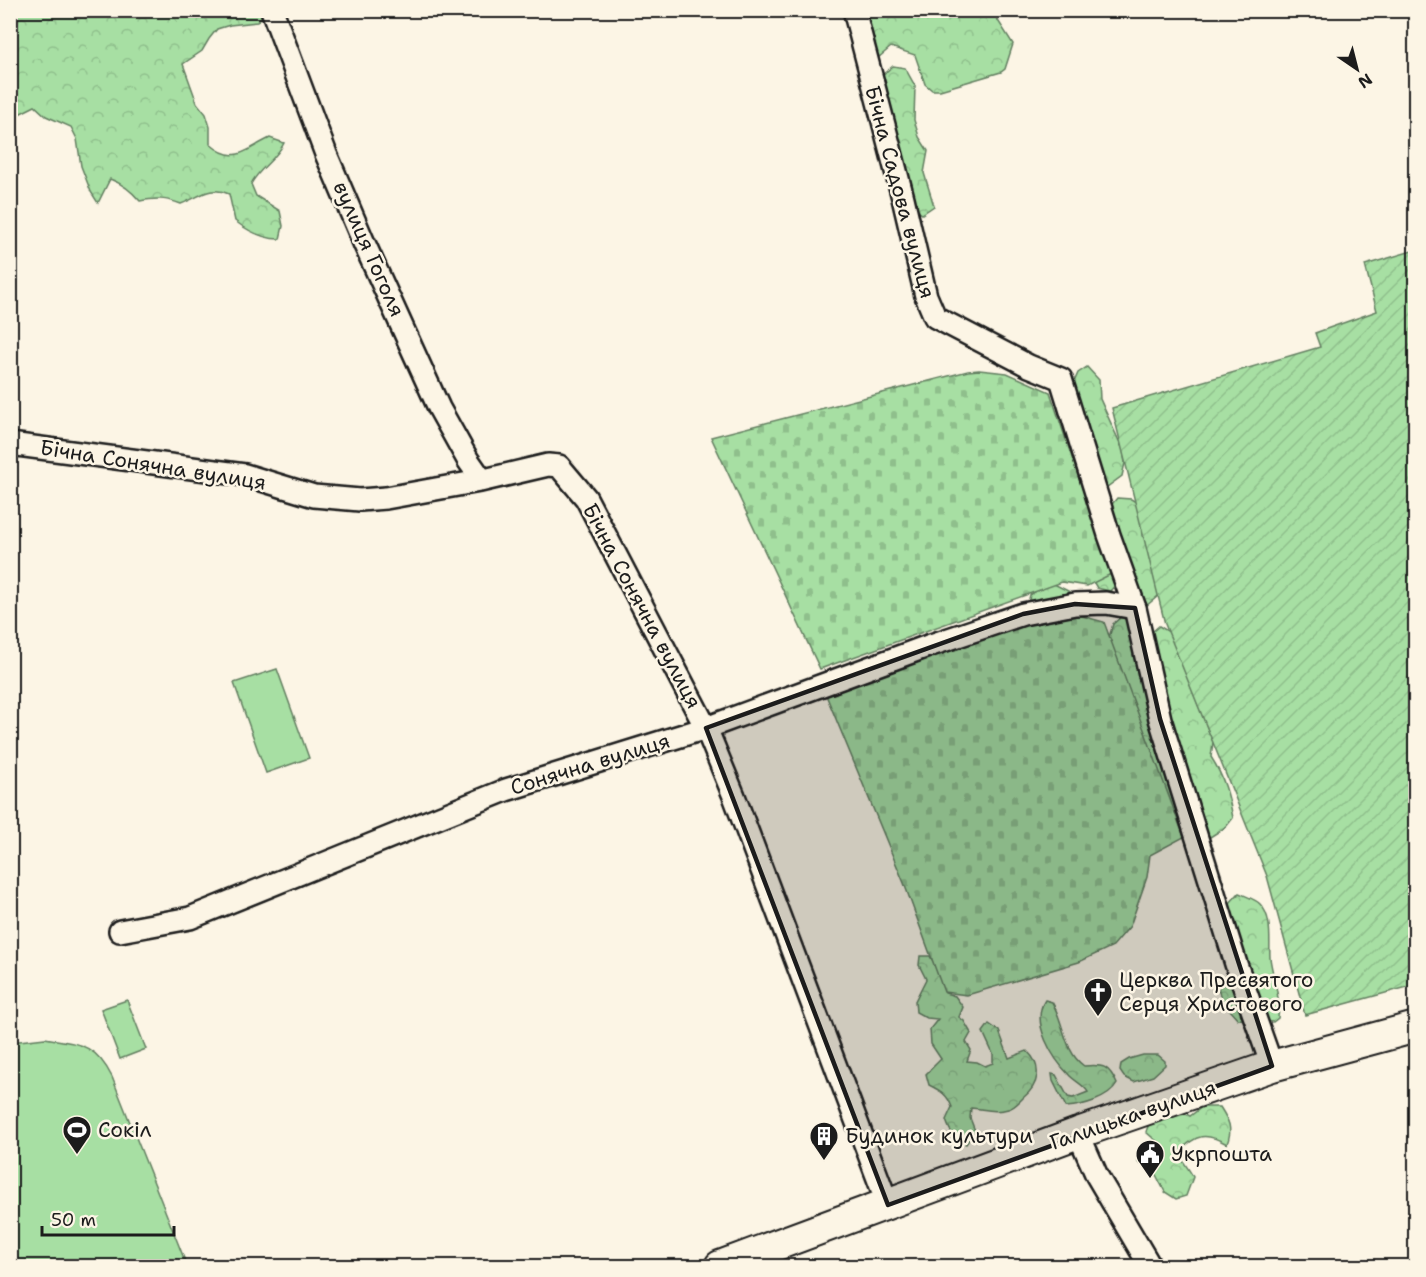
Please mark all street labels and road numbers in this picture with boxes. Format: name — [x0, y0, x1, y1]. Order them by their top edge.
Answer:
street label: Бічна Садова вулиця — [858, 83, 942, 301]
street label: вулиця Гоголя — [327, 177, 411, 321]
street label: Бічна Сонячна вулиця — [38, 433, 268, 497]
street label: Бічна Сонячна вулиця — [576, 498, 708, 714]
street label: Сонячна вулиця — [507, 726, 673, 802]
street label: Галицька вулиця — [1046, 1073, 1220, 1157]

